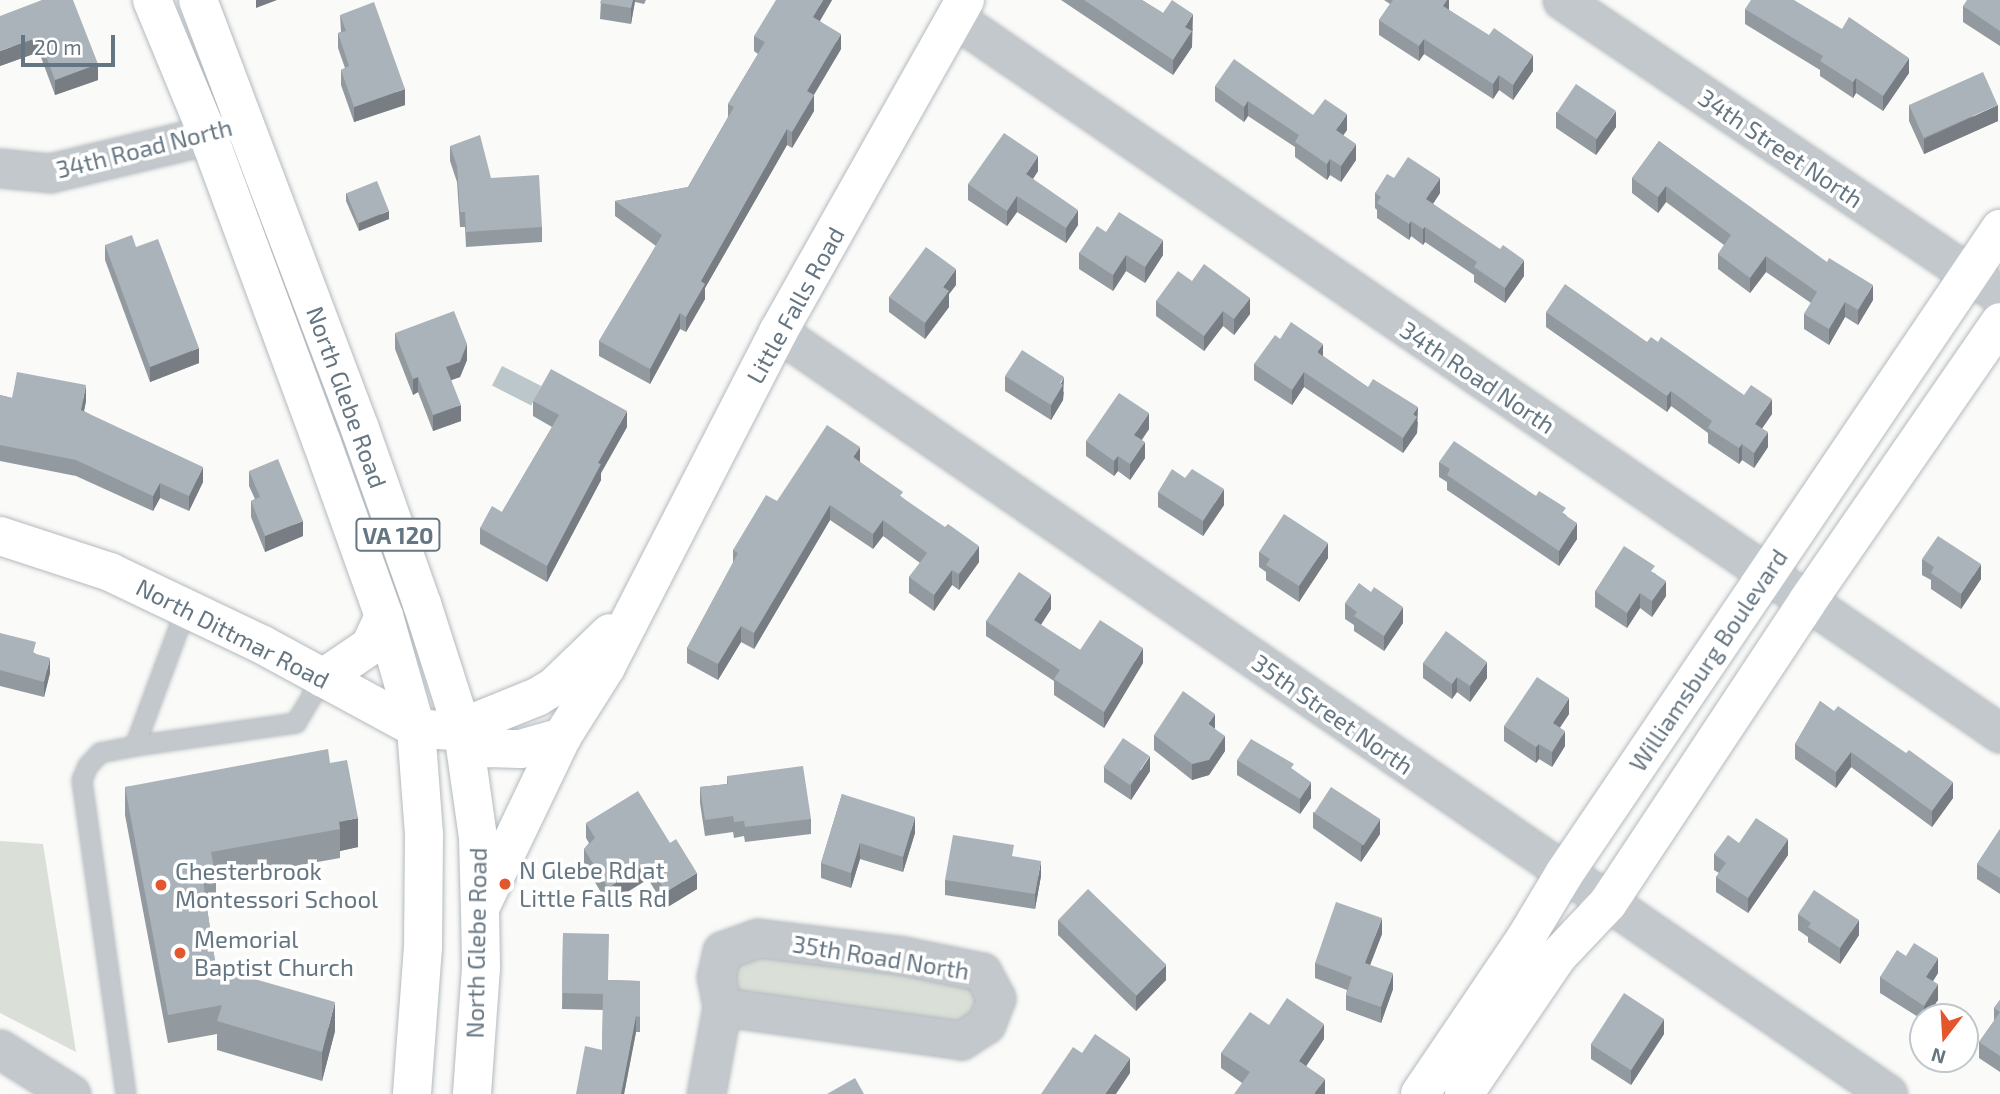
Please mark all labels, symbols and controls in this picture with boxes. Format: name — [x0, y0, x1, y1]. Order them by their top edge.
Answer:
scale bar — [24, 21, 119, 65]
text: 20 m — [34, 34, 82, 59]
street label: 34th Street North — [1693, 82, 1869, 214]
street label: 34th Road North — [53, 112, 235, 184]
street label: Little Falls Road — [740, 222, 850, 388]
street label: North Glebe Road — [301, 302, 393, 492]
street label: 34th Road North — [1395, 315, 1561, 439]
road number: VA 120 — [354, 516, 442, 554]
street label: Williamsburg Boulevard — [1623, 543, 1793, 777]
street label: North Dittmar Road — [131, 572, 335, 694]
street label: 35th Street North — [1247, 648, 1419, 780]
street label: North Glebe Road — [460, 847, 492, 1039]
place label: N Glebe Rd at Little Falls Rd — [519, 856, 667, 912]
place label: Chesterbrook Montessori School — [175, 857, 378, 913]
marker: N Glebe Rd at Little Falls Rd — [497, 876, 513, 892]
marker: Chesterbrook Montessori School — [153, 877, 169, 893]
place label: Memorial Baptist Church — [194, 925, 354, 981]
street label: 35th Road North — [791, 929, 971, 985]
marker: Memorial Baptist Church — [172, 945, 188, 961]
north arrow — [1909, 1003, 1979, 1073]
text: N — [1928, 1044, 1948, 1070]

